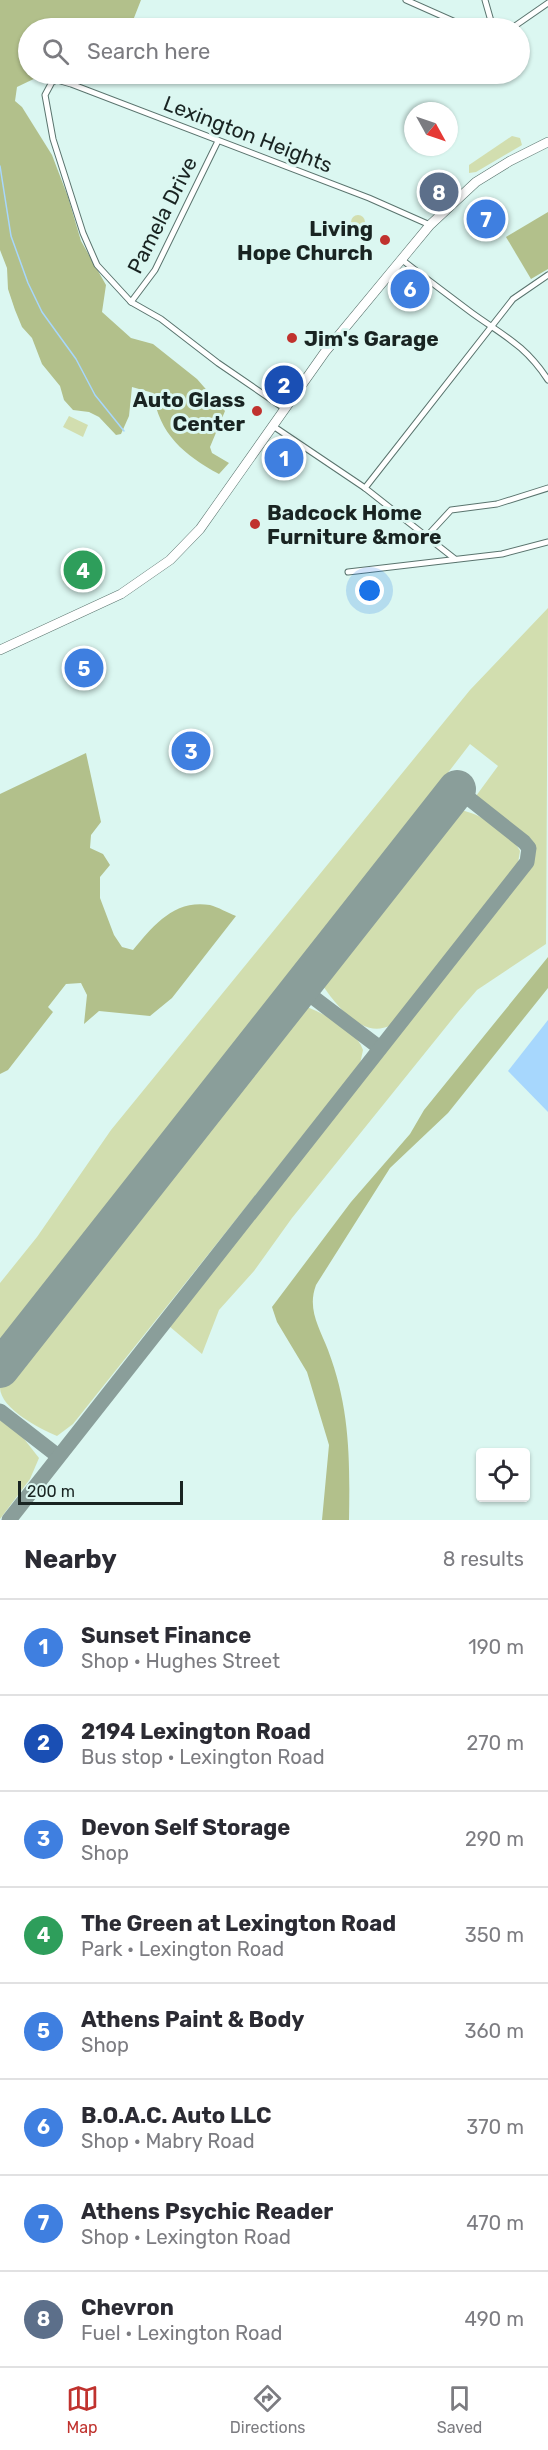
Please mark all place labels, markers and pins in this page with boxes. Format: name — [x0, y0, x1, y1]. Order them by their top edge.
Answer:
pin: 8 — [420, 170, 458, 214]
pin: 7 — [466, 196, 506, 242]
place label: Living Hope Church — [237, 216, 373, 265]
marker: Living Hope Church — [378, 233, 392, 247]
pin: 6 — [390, 266, 430, 312]
place label: Jim's Garage — [304, 326, 439, 351]
marker: Jim's Garage — [285, 331, 299, 345]
pin: 2 — [264, 362, 304, 408]
place label: Auto Glass Center — [133, 387, 245, 436]
marker: Auto Glass Center — [250, 404, 264, 418]
pin: 1 — [264, 436, 304, 480]
place label: Badcock Home Furniture &more — [267, 500, 442, 549]
marker: Badcock Home Furniture &more — [248, 517, 262, 531]
pin: 4 — [64, 548, 103, 592]
pin: 5 — [64, 646, 104, 690]
pin: 3 — [172, 728, 210, 774]

